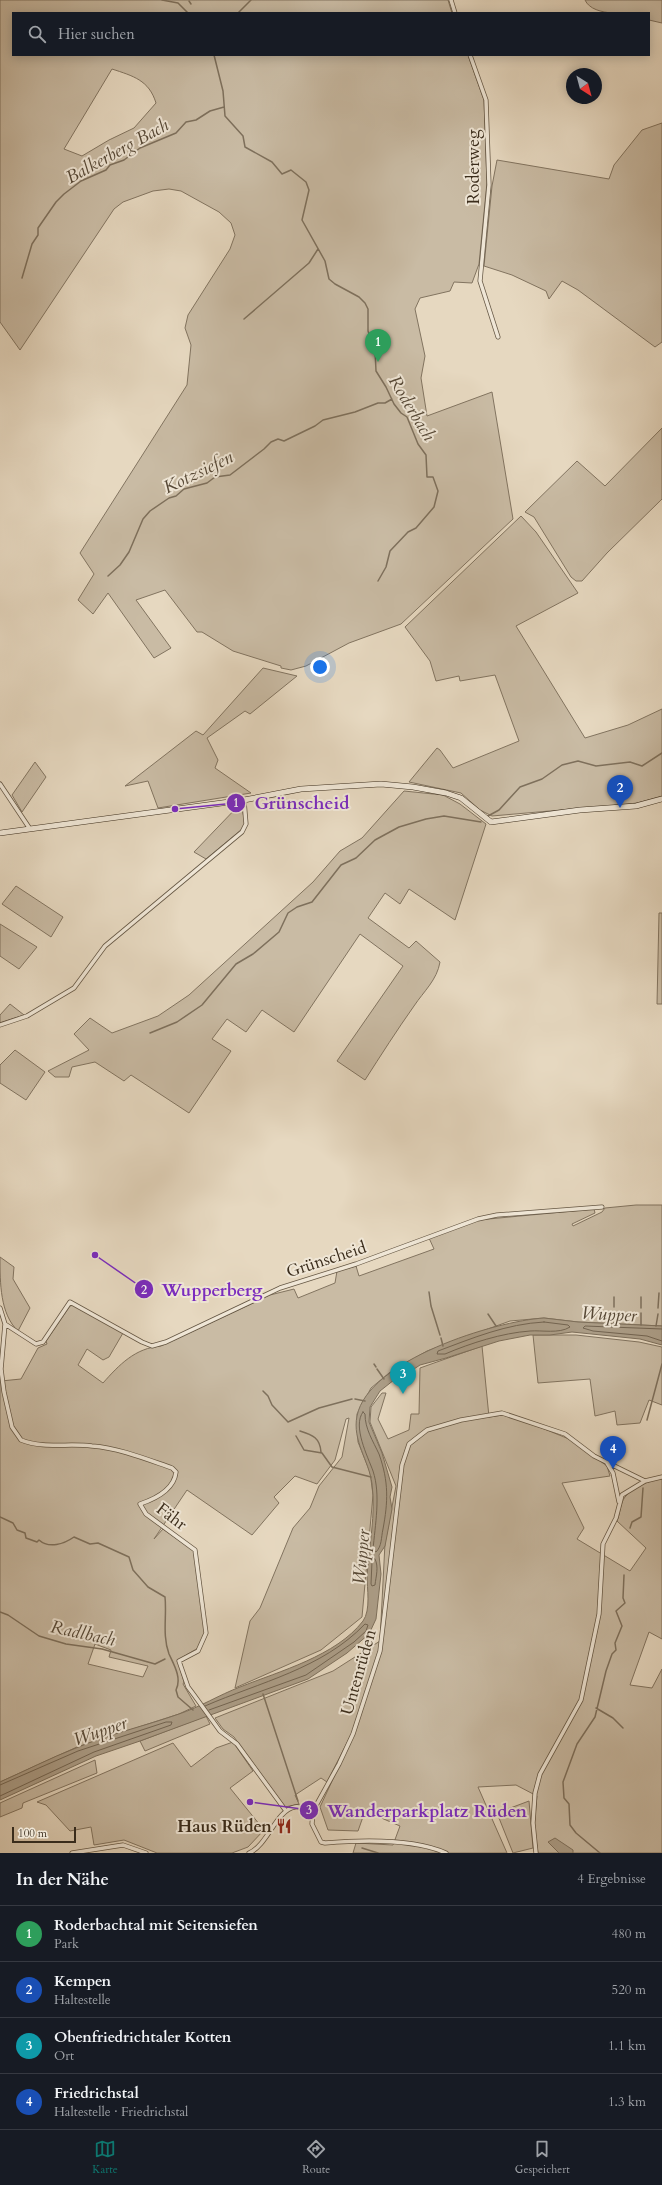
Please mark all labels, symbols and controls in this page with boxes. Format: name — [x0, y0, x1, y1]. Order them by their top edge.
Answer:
search box — [12, 12, 650, 56]
icon: search — [26, 23, 48, 45]
text: Hier suchen — [58, 24, 135, 44]
north arrow — [566, 68, 602, 104]
water label: Balkerberg Bach — [61, 113, 174, 190]
street label: Roderweg — [462, 129, 485, 204]
pin: 1 — [365, 329, 391, 362]
water label: Roderbach — [382, 371, 441, 446]
water label: Kotzsiefen — [159, 445, 237, 500]
your location — [310, 657, 330, 677]
pin: 2 — [607, 775, 633, 808]
callout: Grünscheid — [226, 788, 357, 818]
text: Grünscheid — [255, 791, 350, 816]
text: 1 — [233, 795, 239, 811]
street label: Grünscheid — [283, 1236, 369, 1283]
callout: Wupperberg — [134, 1274, 271, 1304]
text: Wupperberg — [160, 1278, 263, 1303]
text: 2 — [141, 1282, 147, 1298]
water label: Wupper — [581, 1301, 639, 1328]
pin: 3 — [390, 1361, 416, 1394]
pin: 4 — [600, 1436, 626, 1469]
street label: Fähr — [152, 1497, 192, 1536]
water label: Wupper — [347, 1527, 376, 1586]
water label: Radlbach — [48, 1614, 118, 1653]
street label: Untenrüden — [335, 1626, 382, 1718]
water label: Wupper — [70, 1710, 132, 1752]
callout: Wanderparkplatz Rüden — [299, 1795, 535, 1825]
text: Wanderparkplatz Rüden — [326, 1799, 527, 1824]
text: 3 — [306, 1802, 312, 1818]
place label: Haus Rüden — [177, 1815, 272, 1838]
restaurant icon: Haus Rüden — [275, 1817, 293, 1835]
scale bar — [12, 1825, 76, 1844]
text: 100 m — [18, 1826, 47, 1841]
text: In der Nähe — [16, 1868, 109, 1891]
text: 4 Ergebnisse — [577, 1870, 646, 1888]
text: Roderbachtal mit Seitensiefen — [54, 1915, 258, 1935]
text: 1 — [26, 1925, 32, 1943]
text: 480 m — [612, 1925, 646, 1943]
text: Park — [54, 1935, 79, 1953]
text: Kempen — [54, 1971, 111, 1991]
text: 2 — [26, 1981, 32, 1999]
text: 520 m — [612, 1981, 646, 1999]
text: Haltestelle — [54, 1991, 111, 2009]
text: Obenfriedrichtaler Kotten — [54, 2027, 231, 2047]
text: 3 — [26, 2037, 32, 2055]
text: 1.1 km — [608, 2037, 646, 2055]
text: Ort — [54, 2047, 74, 2065]
text: Friedrichstal — [54, 2083, 139, 2103]
text: 4 — [26, 2093, 32, 2111]
text: 1.3 km — [608, 2093, 646, 2111]
text: Haltestelle · Friedrichstal — [54, 2103, 188, 2121]
tab: Karte — [92, 2138, 118, 2177]
tab: Route — [302, 2138, 330, 2177]
tab: Gespeichert — [515, 2138, 570, 2177]

